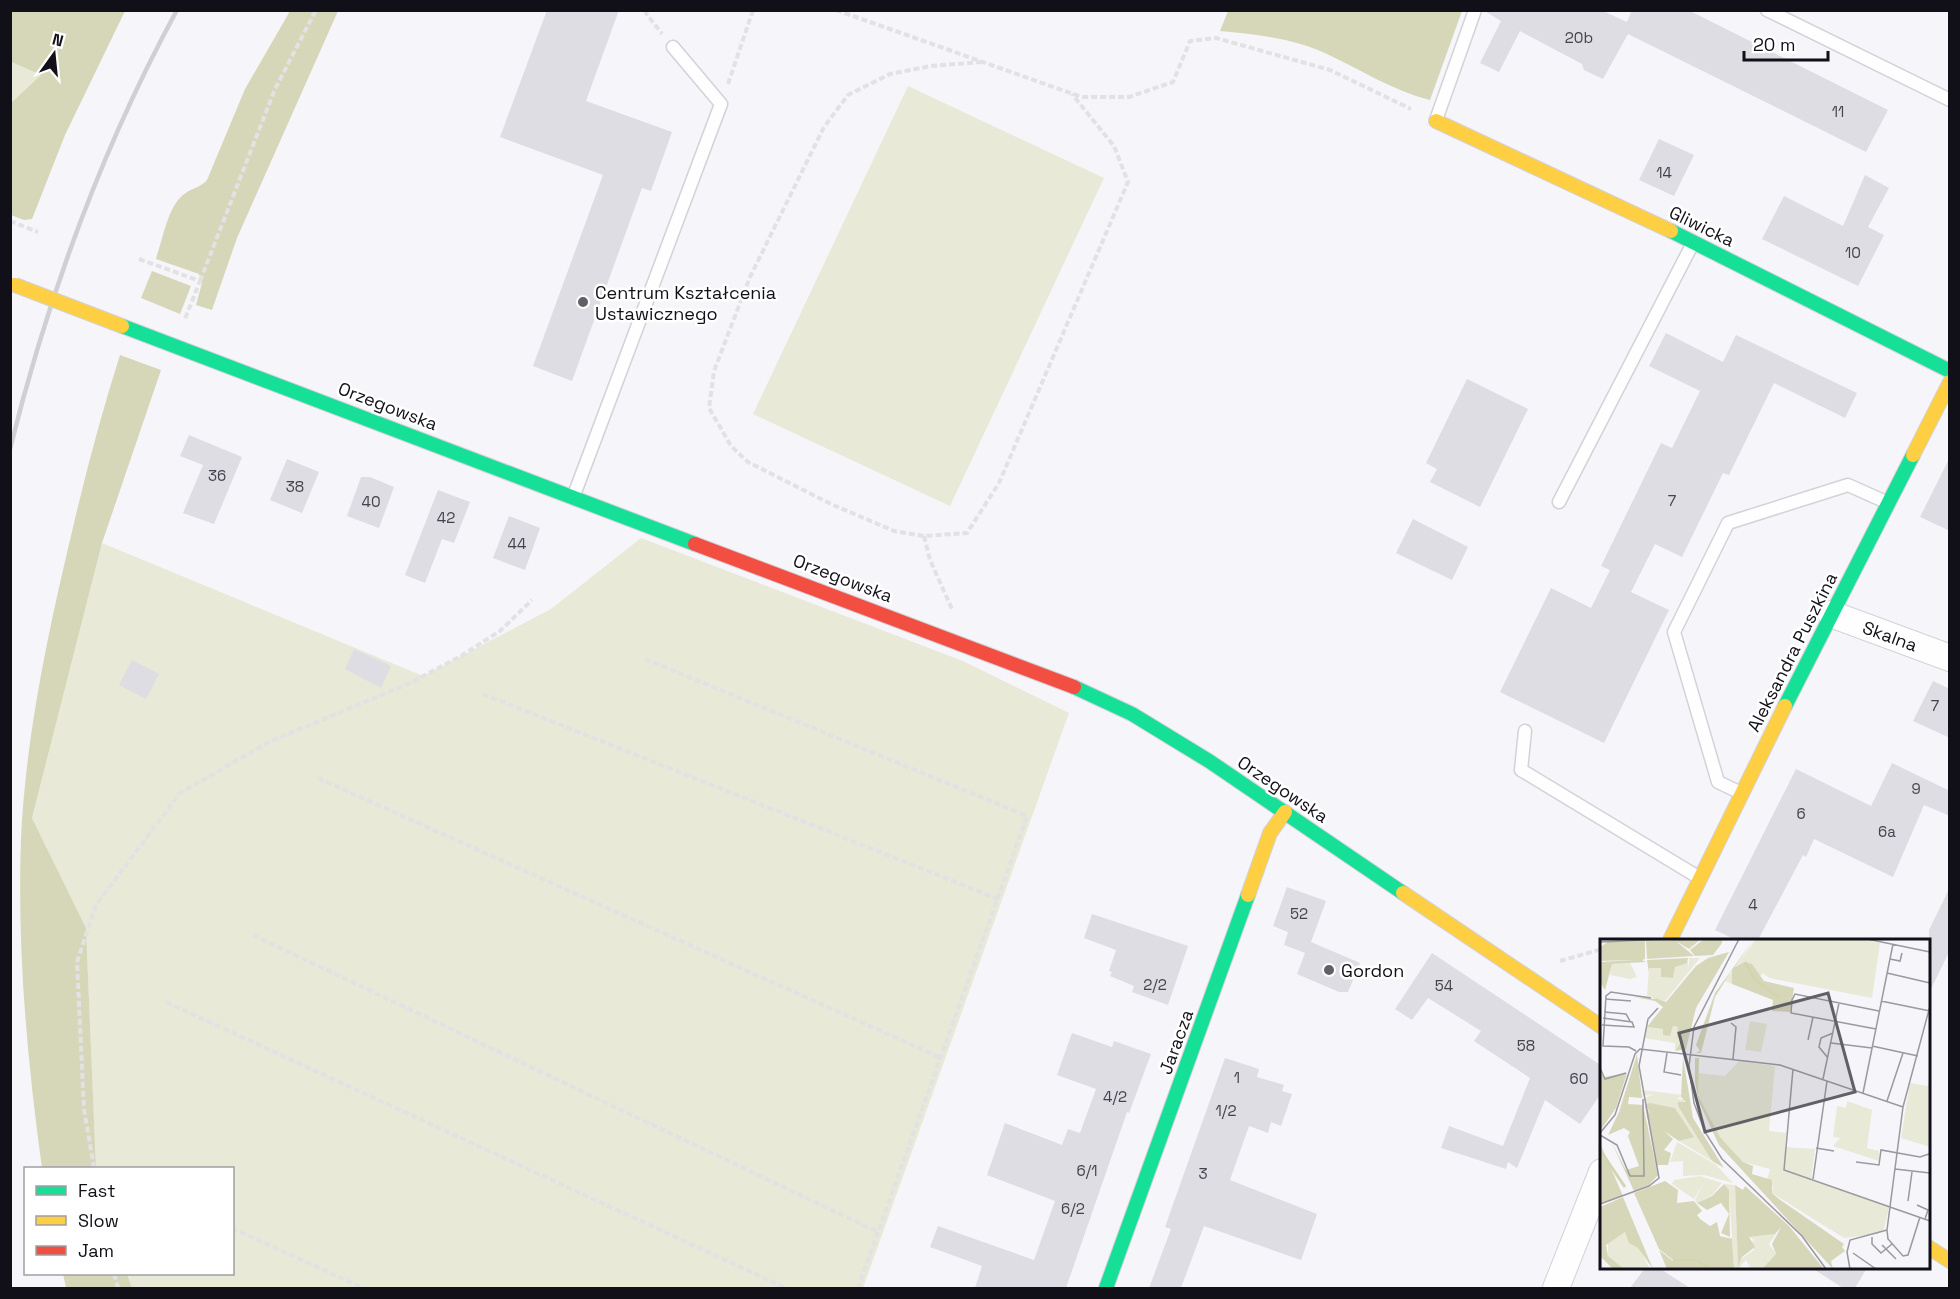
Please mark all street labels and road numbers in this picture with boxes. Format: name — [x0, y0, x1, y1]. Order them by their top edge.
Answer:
street label: Gliwicka — [1665, 200, 1739, 252]
street label: Orzegowska — [335, 377, 441, 435]
street label: Orzegowska — [790, 549, 896, 607]
street label: Aleksandra Puszkina — [1742, 568, 1842, 736]
street label: Skalna — [1859, 616, 1921, 656]
street label: Orzegowska — [1233, 750, 1333, 828]
street label: Jaracza — [1154, 1006, 1198, 1078]

